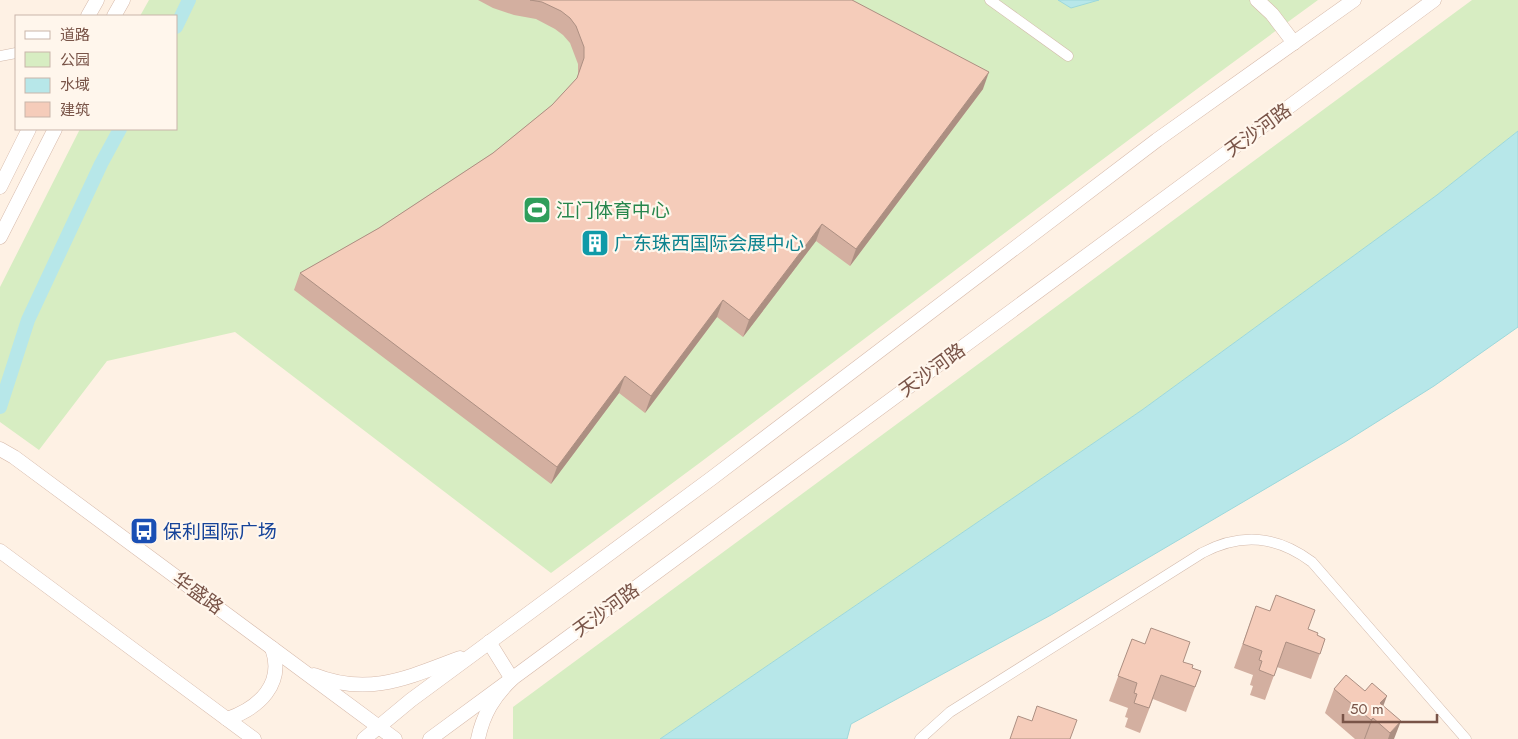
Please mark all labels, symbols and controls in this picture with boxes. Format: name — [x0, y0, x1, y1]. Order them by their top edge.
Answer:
legend — [15, 15, 178, 130]
text: 道路 — [60, 24, 90, 46]
text: 公园 — [60, 49, 90, 71]
text: 水域 — [60, 74, 90, 96]
street label: 天沙河路 — [1219, 97, 1297, 163]
text: 建筑 — [60, 99, 90, 121]
sports icon: 江门体育中心 — [522, 195, 552, 225]
place label: 江门体育中心 — [556, 197, 670, 224]
building icon: 广东珠西国际会展中心 — [580, 228, 610, 258]
place label: 广东珠西国际会展中心 — [614, 230, 804, 257]
street label: 天沙河路 — [893, 337, 971, 403]
bus stop icon: 保利国际广场 — [129, 516, 159, 546]
place label: 保利国际广场 — [163, 518, 277, 545]
street label: 华盛路 — [167, 565, 229, 621]
street label: 天沙河路 — [567, 577, 645, 643]
scale bar — [1343, 692, 1437, 724]
text: 50 m — [1350, 698, 1384, 720]

